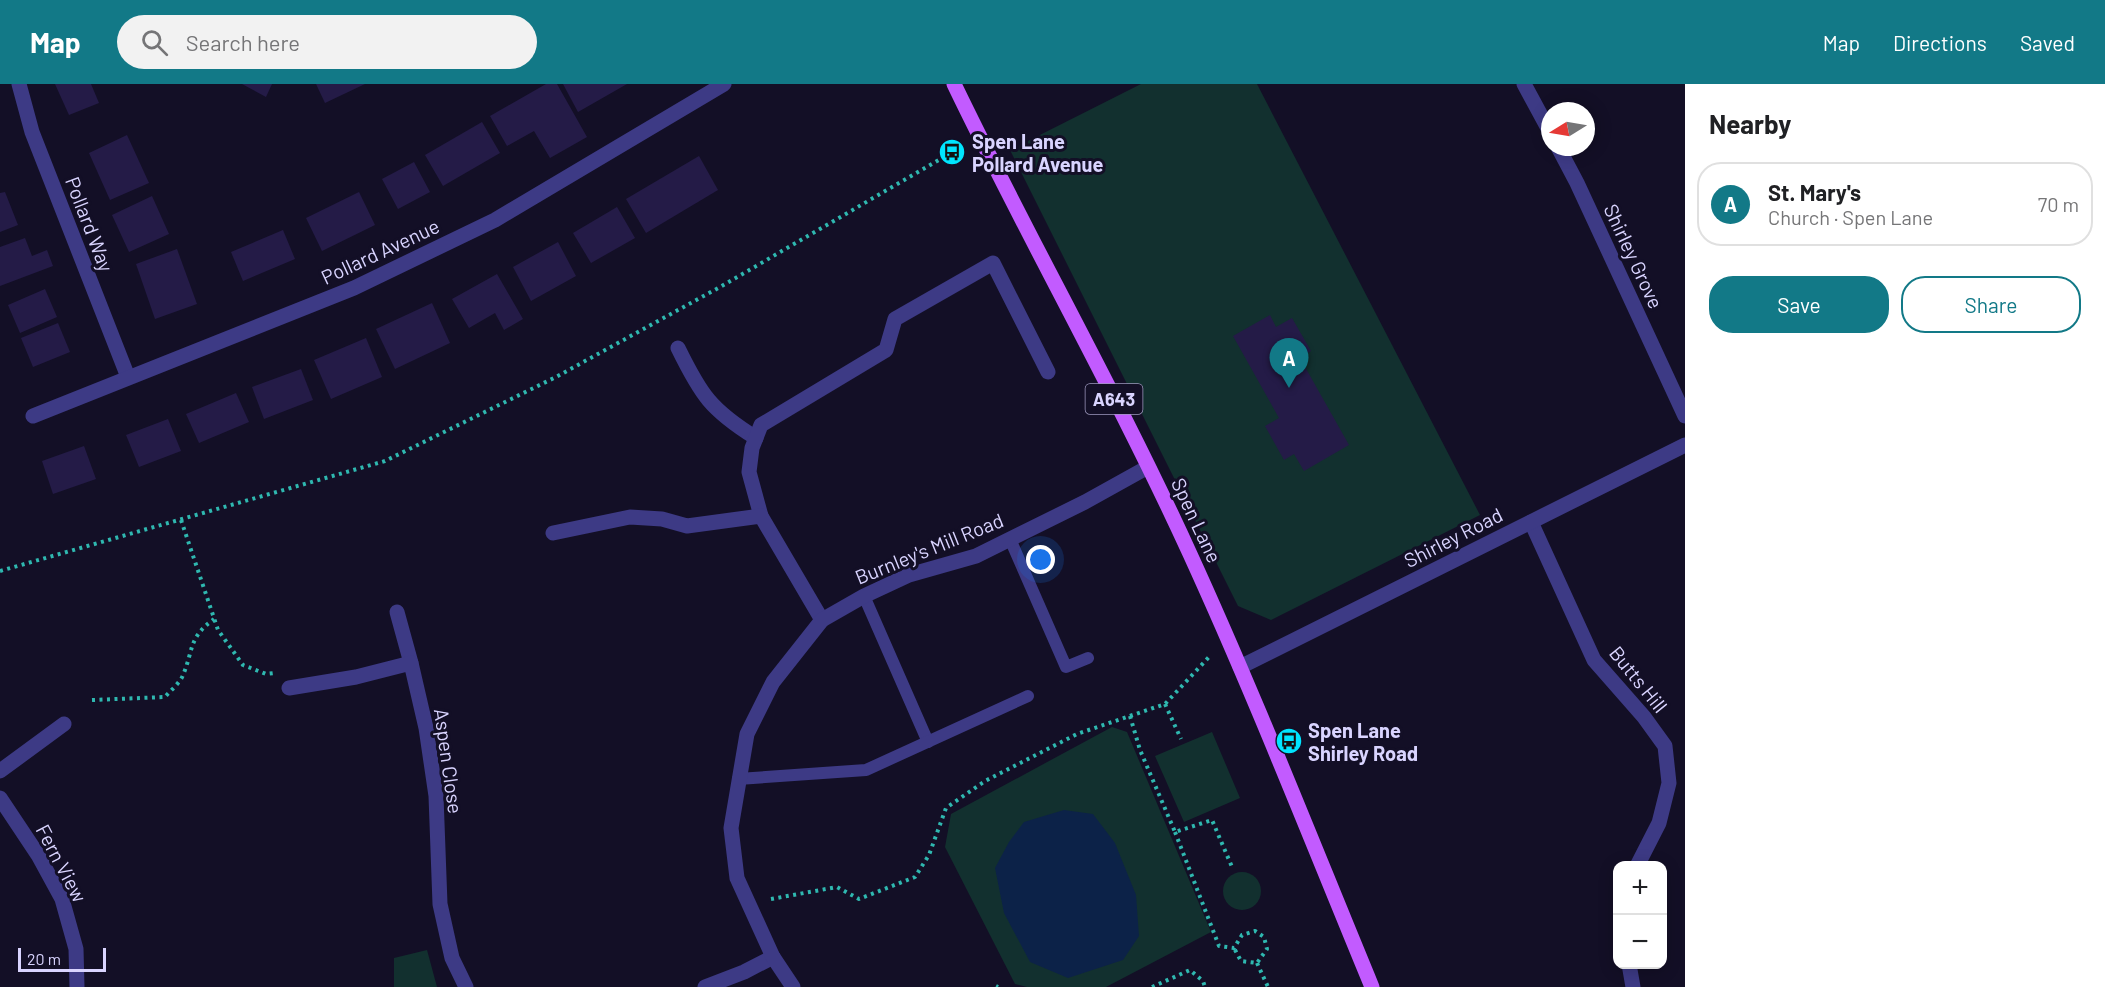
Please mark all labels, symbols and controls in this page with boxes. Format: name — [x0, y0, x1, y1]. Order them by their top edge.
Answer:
search box — [117, 15, 537, 69]
text: Map — [30, 25, 81, 59]
icon: search — [138, 26, 171, 59]
text: Search here — [186, 29, 300, 55]
text: Map — [1823, 30, 1860, 55]
text: Directions — [1893, 30, 1987, 55]
text: Saved — [2020, 30, 2075, 55]
north arrow — [1541, 102, 1595, 156]
text: Nearby — [1709, 108, 1791, 139]
place label: Spen Lane Pollard Avenue — [972, 129, 1103, 176]
bus stop icon: Spen Lane Pollard Avenue — [937, 137, 967, 167]
street label: Pollard Way — [61, 173, 119, 275]
text: St. Mary's — [1768, 179, 1861, 205]
text: A — [1724, 192, 1737, 216]
text: 70 m — [2038, 192, 2079, 216]
street label: Shirley Grove — [1599, 200, 1669, 312]
text: Church · Spen Lane — [1768, 205, 1933, 229]
street label: Pollard Avenue — [317, 213, 443, 289]
button: Save — [1709, 276, 1889, 333]
button: Share — [1901, 276, 2081, 333]
pin: A — [1270, 338, 1308, 388]
road number: A643 — [1086, 384, 1142, 414]
street label: Spen Lane — [1167, 474, 1227, 566]
street label: Shirley Road — [1400, 502, 1506, 572]
street label: Burnley's Mill Road — [851, 507, 1007, 589]
your location — [1026, 545, 1055, 574]
street label: Butts Hill — [1605, 641, 1673, 717]
street label: Aspen Close — [430, 707, 468, 815]
place label: Spen Lane Shirley Road — [1308, 718, 1418, 765]
bus stop icon: Spen Lane Shirley Road — [1274, 726, 1304, 756]
street label: Fern View — [31, 820, 93, 906]
map controls — [1613, 861, 1667, 969]
button: + — [1613, 861, 1667, 915]
button: − — [1613, 915, 1667, 969]
scale bar — [18, 945, 106, 972]
text: 20 m — [27, 949, 61, 968]

